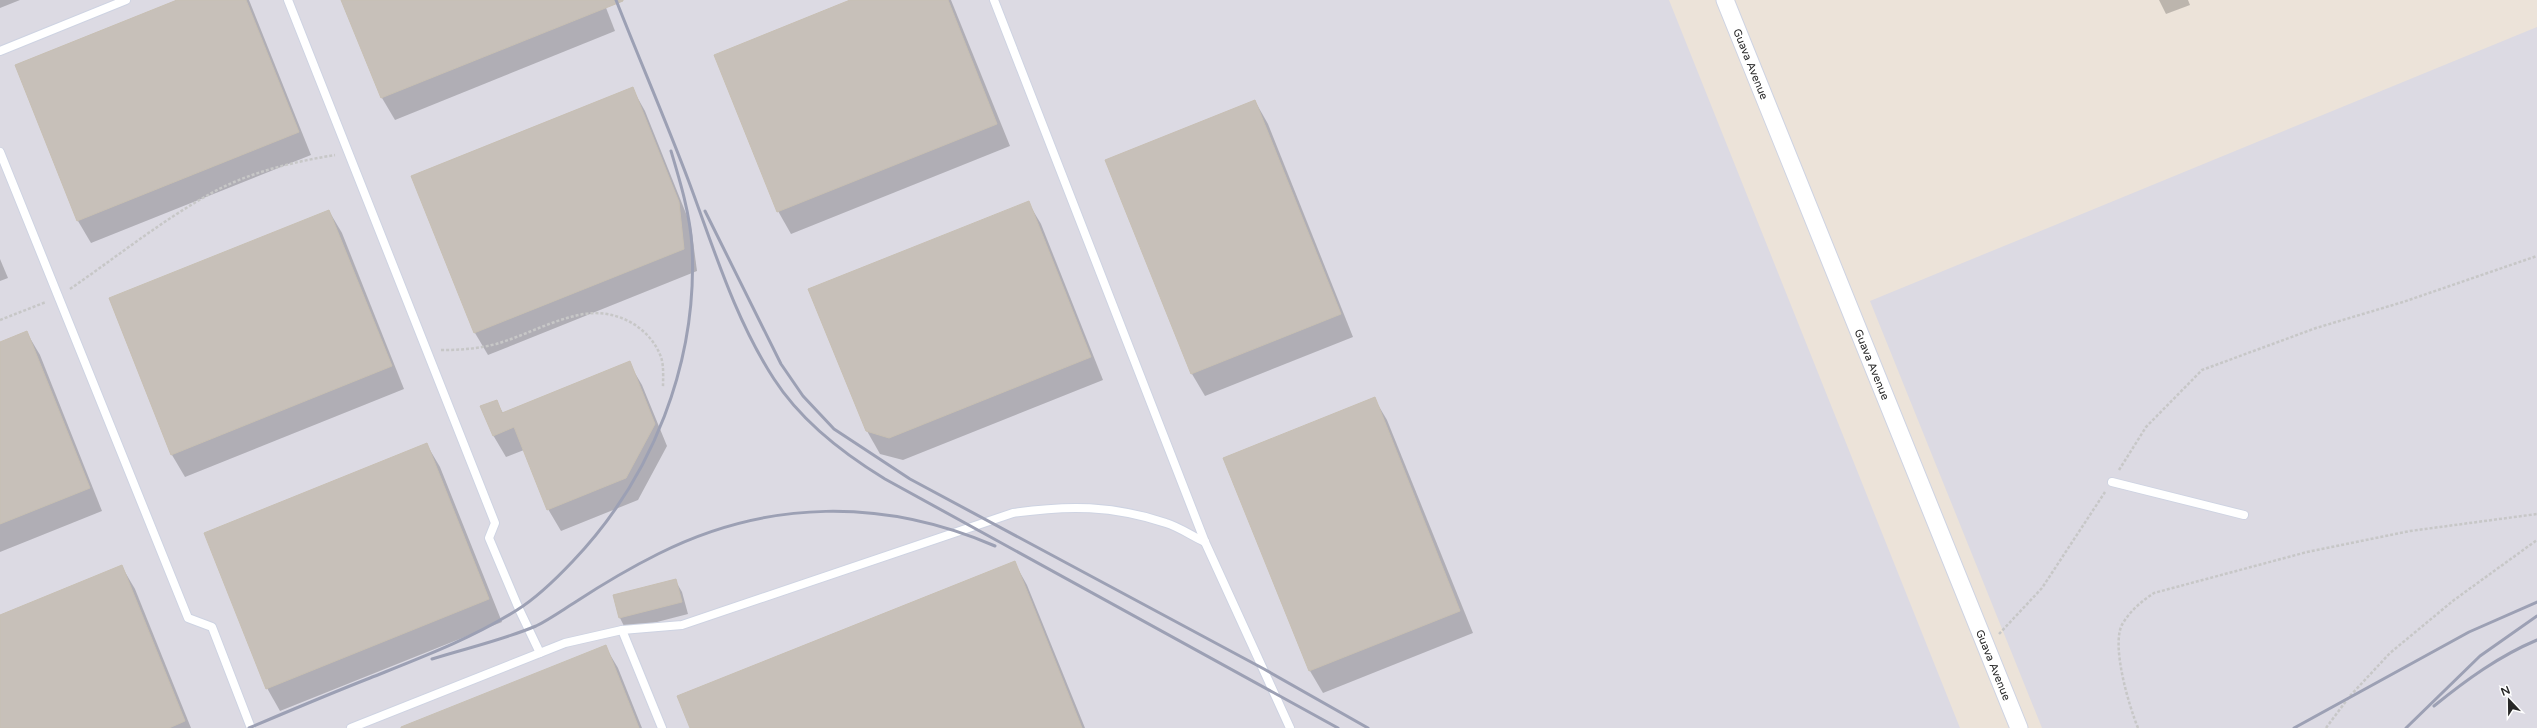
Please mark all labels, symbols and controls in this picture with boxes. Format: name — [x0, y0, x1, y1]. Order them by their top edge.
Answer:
street label: Guava Avenue — [1731, 27, 1771, 101]
street label: Guava Avenue — [1852, 327, 1892, 402]
street label: Guava Avenue — [1973, 627, 2014, 702]
north arrow — [2489, 680, 2529, 720]
text: N — [2499, 684, 2512, 699]

